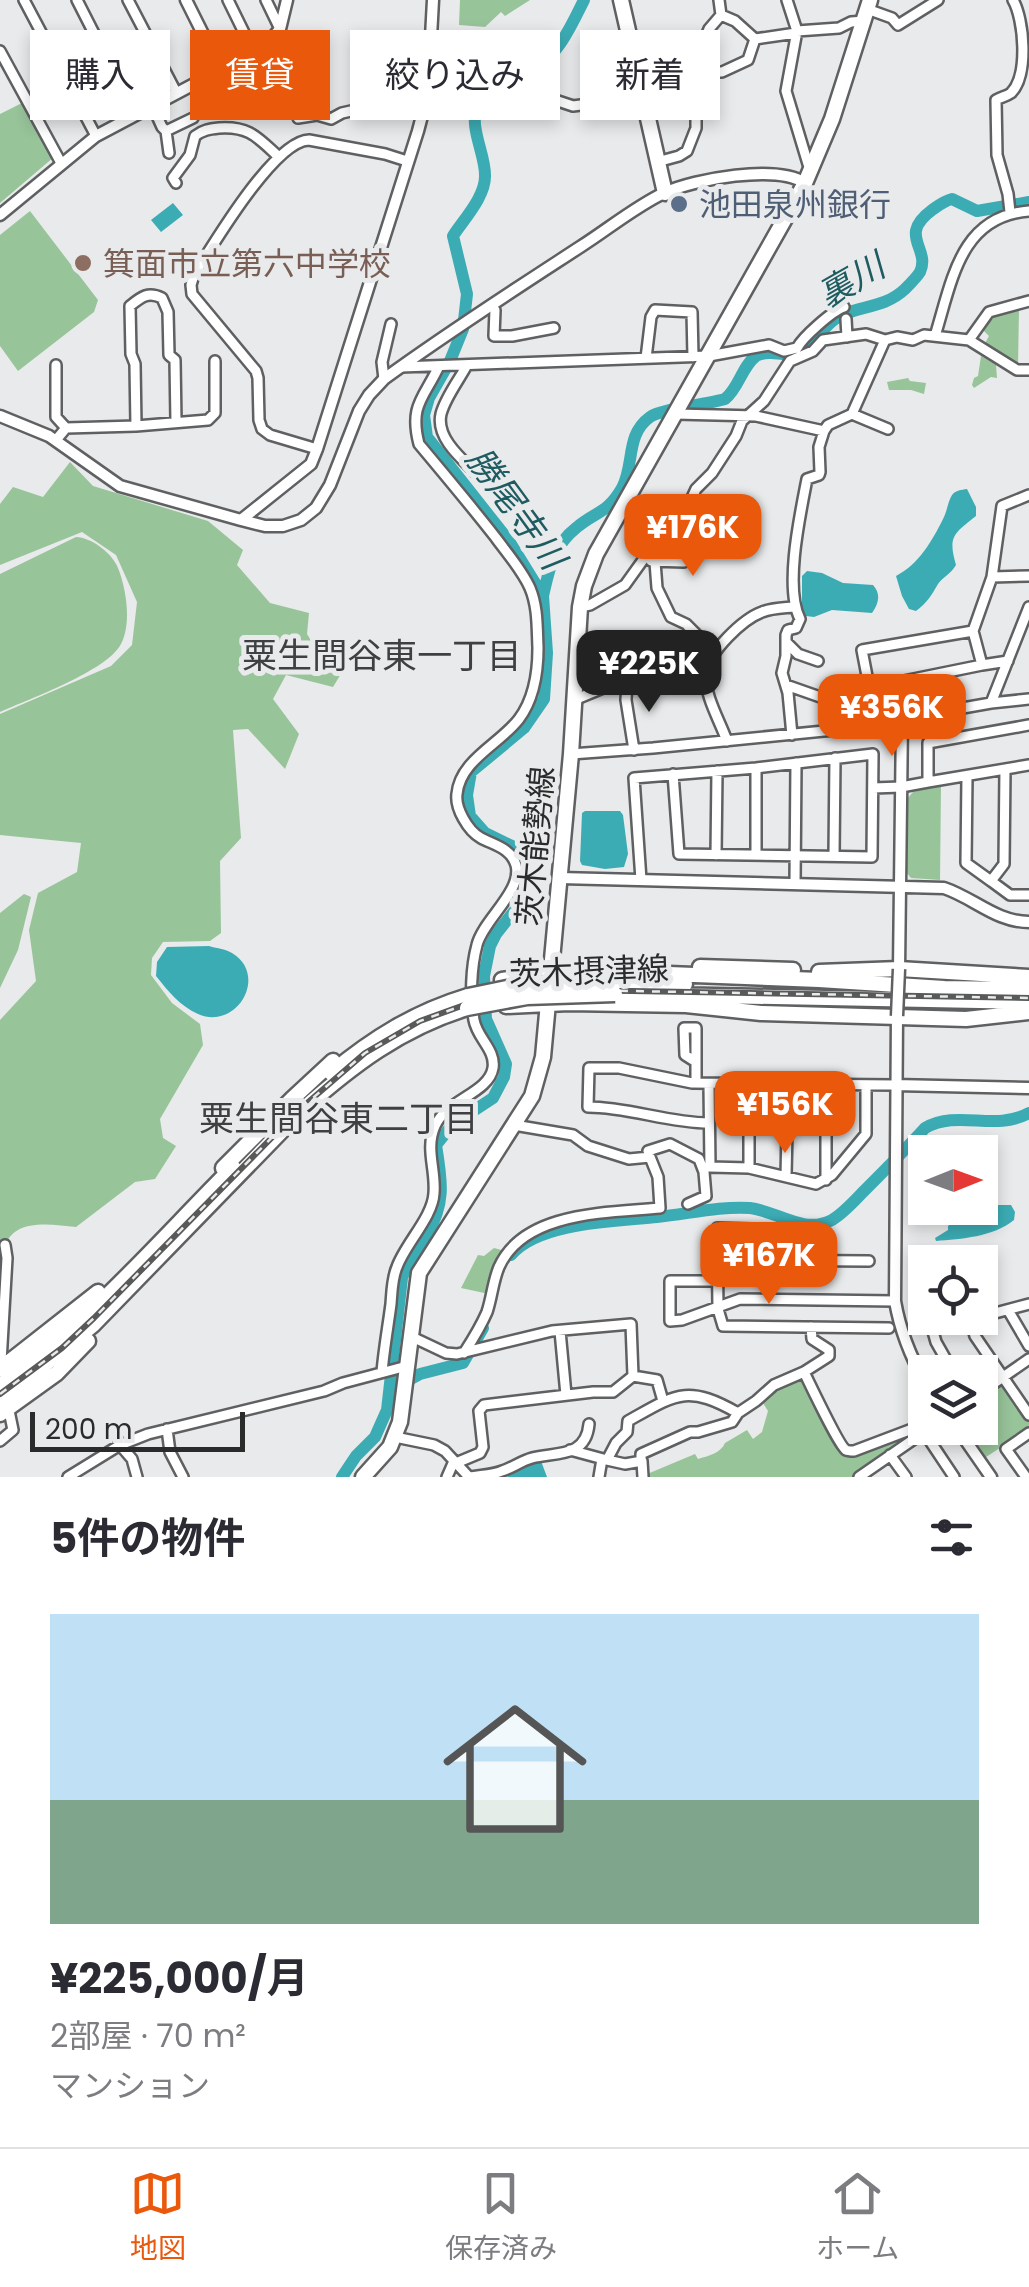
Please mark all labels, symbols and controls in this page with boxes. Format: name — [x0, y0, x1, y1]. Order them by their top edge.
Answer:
chip: 購入 — [30, 30, 170, 120]
chip: 賃貸 — [190, 30, 330, 120]
chip: 絞り込み — [350, 30, 560, 120]
chip: 新着 — [580, 30, 720, 120]
place label: 池田泉州銀行 — [699, 182, 891, 227]
marker: 池田泉州銀行 — [668, 193, 690, 215]
water label: 裏川 — [808, 239, 897, 319]
place label: 箕面市立第六中学校 — [103, 241, 391, 286]
marker: 箕面市立第六中学校 — [72, 252, 94, 274]
water label: 勝尾寺川 — [455, 437, 579, 582]
pin: ¥176K — [623, 494, 763, 579]
text: ¥176K — [646, 504, 740, 549]
pin: ¥225K — [579, 630, 719, 715]
district label: 粟生間谷東一丁目 — [242, 631, 522, 680]
text: ¥225K — [598, 640, 700, 685]
pin: ¥356K — [822, 674, 962, 759]
text: ¥356K — [840, 684, 944, 729]
street label: 茨木能勢線 — [506, 764, 564, 928]
street label: 茨木摂津線 — [508, 946, 670, 996]
pin: ¥156K — [715, 1071, 855, 1156]
text: ¥156K — [737, 1081, 834, 1126]
district label: 粟生間谷東二丁目 — [199, 1094, 479, 1143]
north arrow — [908, 1135, 998, 1225]
map controls — [908, 1135, 998, 1445]
pin: ¥167K — [699, 1222, 839, 1307]
text: ¥167K — [722, 1232, 816, 1277]
button: locate — [908, 1245, 998, 1335]
button: layers — [908, 1355, 998, 1445]
scale bar — [30, 1407, 245, 1452]
text: 200 m — [45, 1410, 133, 1449]
text: 5件の物件 — [50, 1509, 245, 1568]
icon: filters — [924, 1510, 979, 1565]
icon: home — [425, 1679, 605, 1859]
text: ¥225,000/月 — [50, 1949, 309, 2008]
text: 2部屋 · 70 m² — [50, 2013, 246, 2058]
text: マンション — [50, 2063, 210, 2108]
tab: 地図 — [130, 2166, 186, 2270]
tab: 保存済み — [445, 2166, 557, 2270]
tab: ホーム — [816, 2166, 899, 2270]

